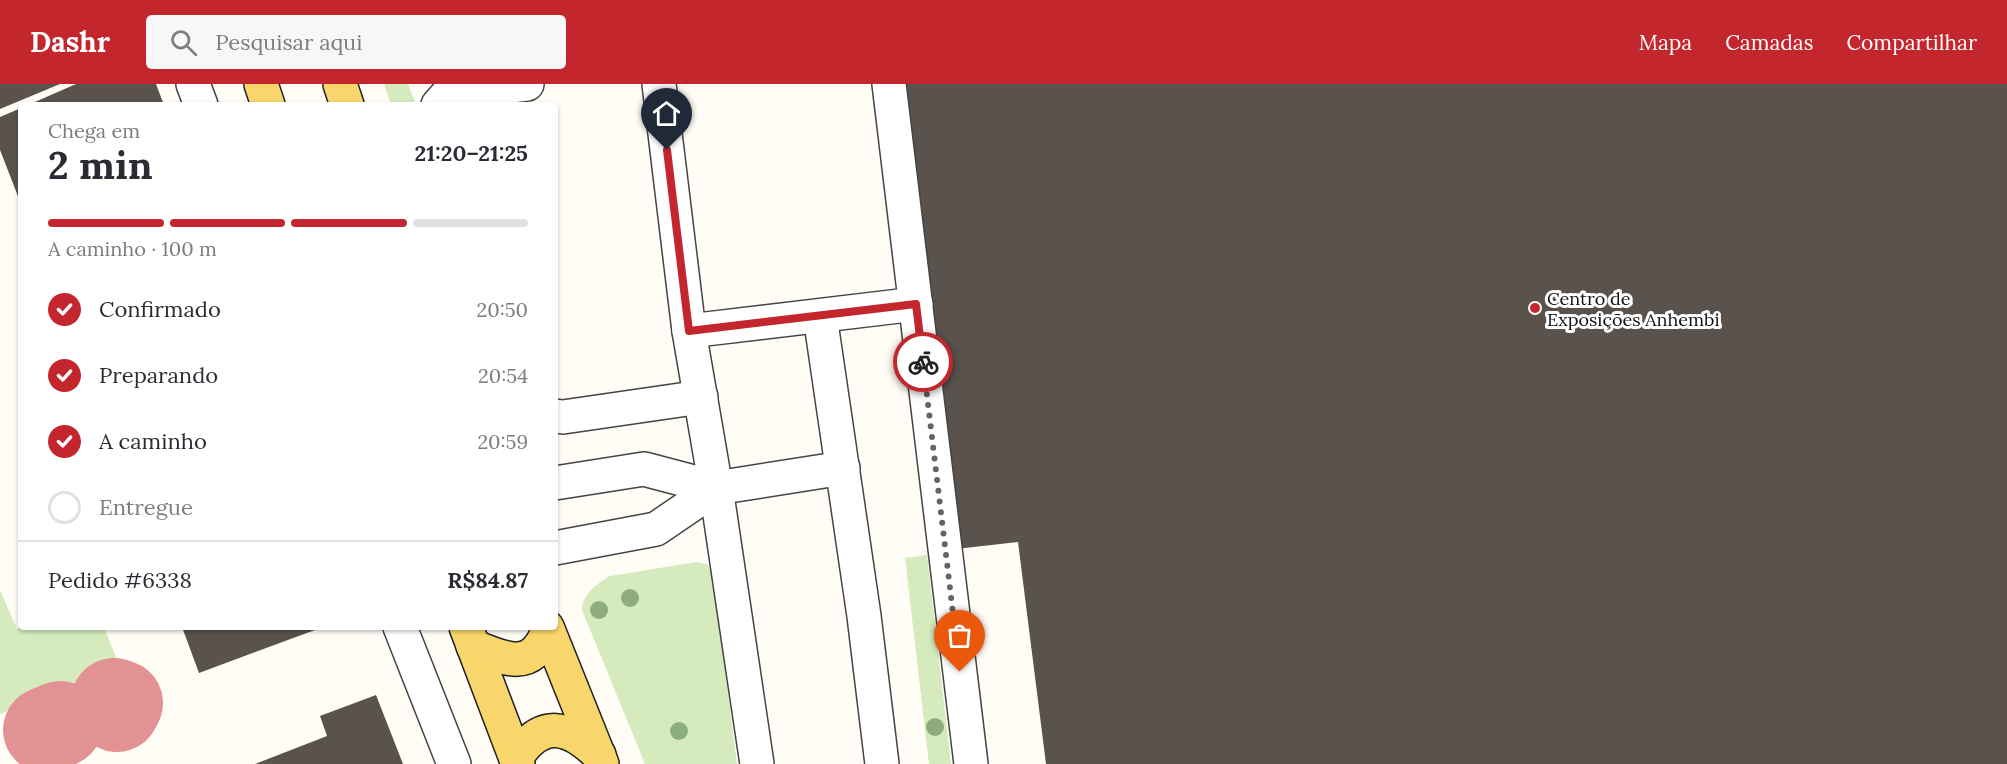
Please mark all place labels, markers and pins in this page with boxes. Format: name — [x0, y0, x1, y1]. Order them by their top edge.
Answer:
pin — [641, 88, 692, 150]
place label: Centro de Exposições Anhembi — [1547, 287, 1720, 331]
marker: Centro de Exposições Anhembi — [1528, 301, 1542, 315]
pin — [934, 610, 985, 672]

